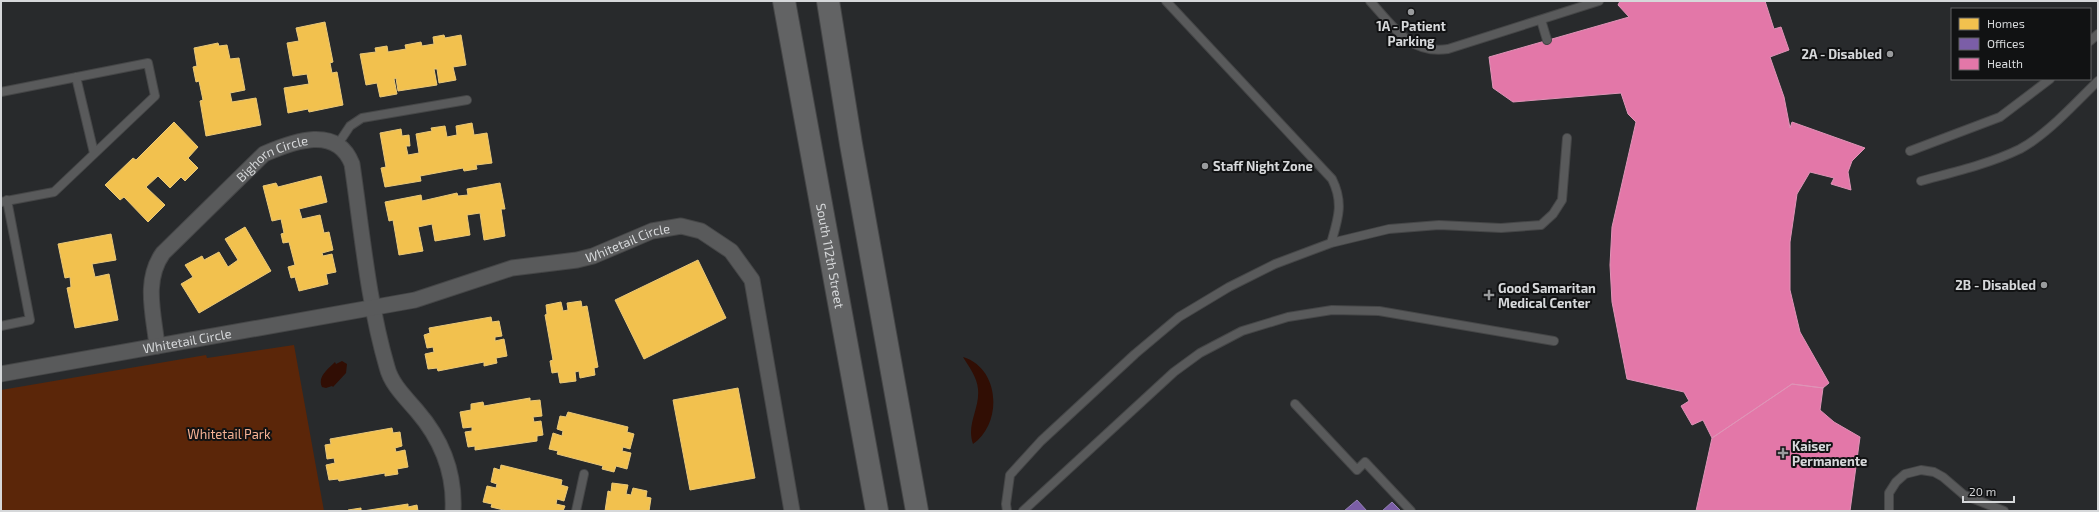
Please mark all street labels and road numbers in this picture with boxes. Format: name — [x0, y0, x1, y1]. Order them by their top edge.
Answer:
street label: Bighorn Circle — [233, 132, 309, 185]
street label: South 112th Street — [813, 202, 848, 310]
street label: Whitetail Circle — [584, 220, 671, 266]
street label: Whitetail Circle — [141, 325, 233, 357]

